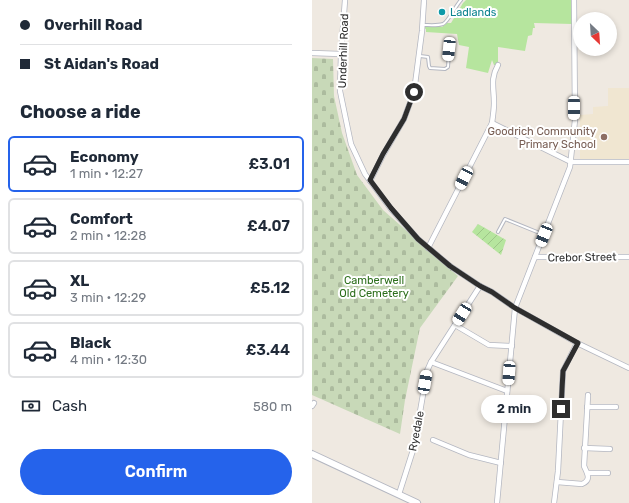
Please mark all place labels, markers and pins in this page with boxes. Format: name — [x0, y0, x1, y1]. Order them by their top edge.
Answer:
place label: Ladlands — [450, 6, 497, 19]
marker: Ladlands — [437, 7, 447, 17]
place label: Goodrich Community Primary School — [488, 125, 596, 151]
marker: Goodrich Community Primary School — [599, 132, 609, 142]

